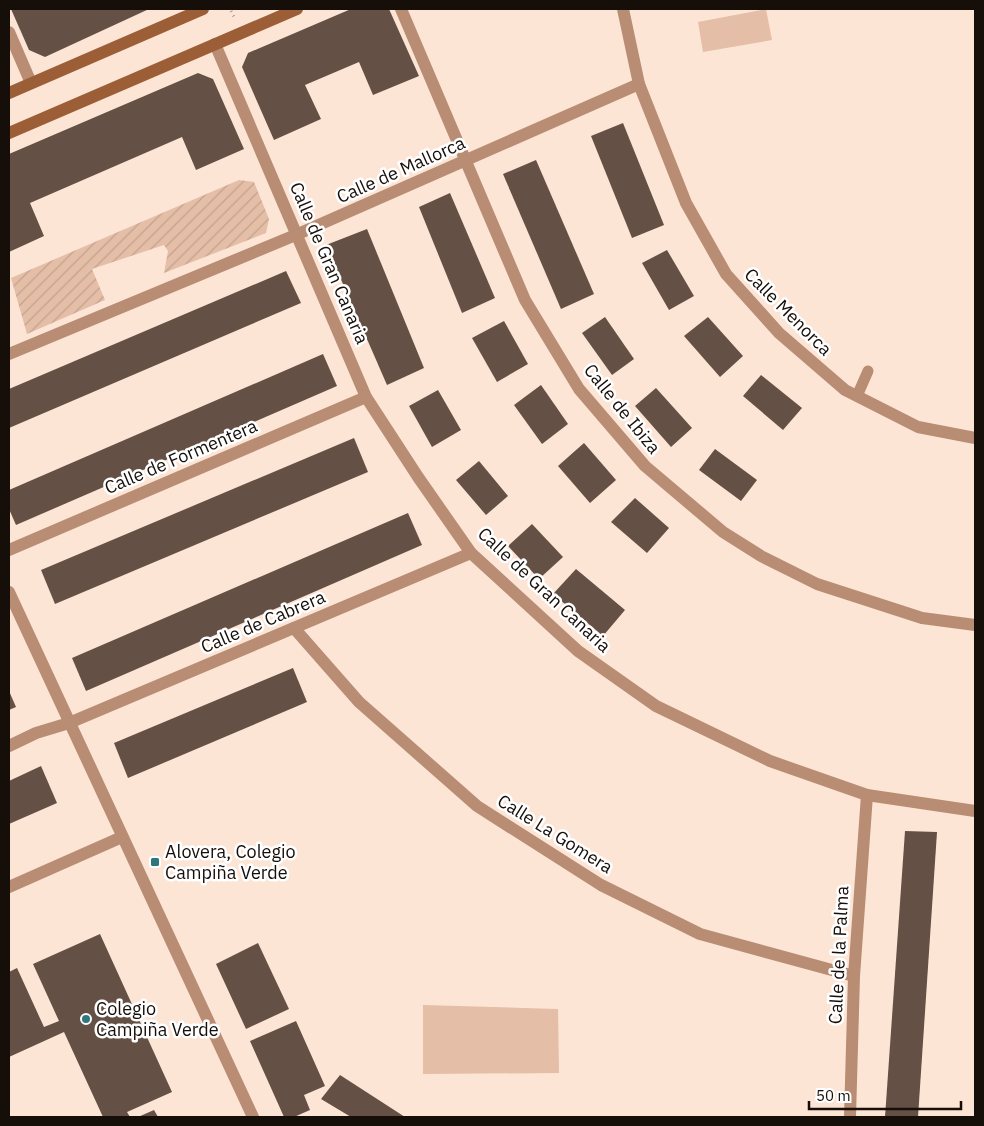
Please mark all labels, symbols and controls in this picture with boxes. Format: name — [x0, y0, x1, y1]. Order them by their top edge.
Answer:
street label: Calle de Mallorca — [333, 131, 469, 208]
street label: Calle de Gran Canaria — [285, 178, 374, 348]
street label: Calle Menorca — [740, 263, 837, 361]
street label: Calle de Ibiza — [579, 359, 666, 459]
street label: Calle de Formentera — [101, 414, 261, 499]
street label: Calle de Gran Canaria — [473, 522, 616, 658]
street label: Calle de Cabrera — [197, 585, 329, 658]
street label: Calle La Gomera — [493, 789, 618, 878]
place label: Alovera, Colegio Campiña Verde — [165, 840, 296, 884]
marker: Alovera, Colegio Campiña Verde — [149, 856, 161, 868]
street label: Calle de la Palma — [823, 885, 854, 1025]
place label: Colegio Campiña Verde — [96, 997, 219, 1041]
marker: Colegio Campiña Verde — [80, 1013, 92, 1025]
scale bar — [809, 1078, 962, 1110]
text: 50 m — [816, 1086, 851, 1105]

